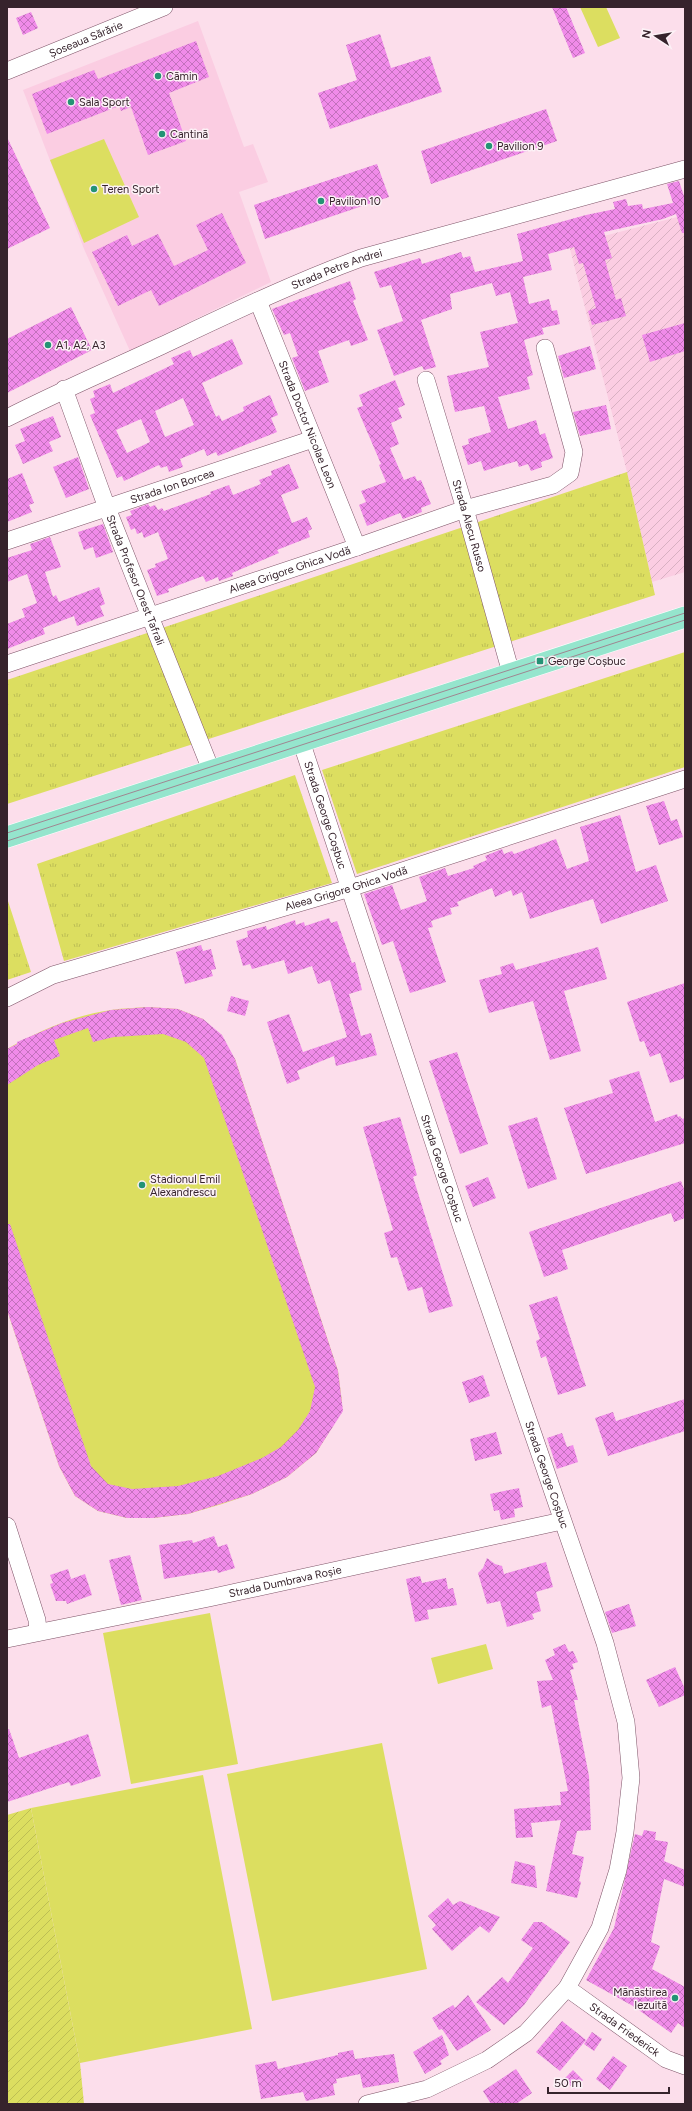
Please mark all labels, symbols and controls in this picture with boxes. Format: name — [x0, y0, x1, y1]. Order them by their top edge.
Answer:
north arrow — [636, 16, 676, 56]
street label: Șoseaua Sărărie — [47, 18, 124, 60]
text: N — [639, 29, 654, 40]
place label: Cămin — [166, 70, 198, 83]
marker: Cămin — [153, 71, 163, 81]
place label: Sala Sport — [79, 96, 130, 109]
marker: Sala Sport — [66, 97, 76, 107]
place label: Cantină — [170, 128, 208, 141]
marker: Cantină — [157, 129, 167, 139]
place label: Pavilion 9 — [497, 140, 544, 153]
marker: Pavilion 9 — [484, 141, 494, 151]
place label: Teren Sport — [102, 183, 160, 196]
marker: Teren Sport — [89, 184, 99, 194]
place label: Pavilion 10 — [329, 195, 381, 208]
marker: Pavilion 10 — [316, 196, 326, 206]
street label: Strada Petre Andrei — [289, 246, 384, 292]
place label: A1, A2, A3 — [56, 339, 105, 352]
marker: A1, A2, A3 — [43, 340, 53, 350]
street label: Strada Doctor Nicolae Leon — [276, 359, 339, 490]
street label: Strada Ion Borcea — [128, 466, 216, 506]
street label: Strada Alecu Russo — [450, 478, 489, 573]
street label: Strada Profesor Orest Tafrali — [104, 513, 167, 647]
street label: Aleea Grigore Ghica Vodă — [227, 543, 352, 596]
place label: George Coșbuc — [548, 655, 626, 668]
marker: George Coșbuc — [535, 656, 545, 666]
street label: Strada George Coșbuc — [302, 759, 349, 871]
street label: Aleea Grigore Ghica Vodă — [283, 863, 409, 913]
street label: Strada George Coșbuc — [418, 1113, 466, 1224]
place label: Stadionul Emil Alexandrescu — [150, 1173, 220, 1199]
marker: Stadionul Emil Alexandrescu — [137, 1180, 147, 1190]
street label: Strada George Coșbuc — [523, 1419, 572, 1530]
street label: Strada Dumbrava Roșie — [228, 1563, 343, 1600]
place label: Mănăstirea Iezuită — [613, 1986, 667, 2012]
marker: Mănăstirea Iezuită — [670, 1993, 680, 2003]
street label: Strada Friederick — [587, 2000, 663, 2059]
scale bar — [548, 2069, 669, 2095]
text: 50 m — [554, 2076, 582, 2090]

